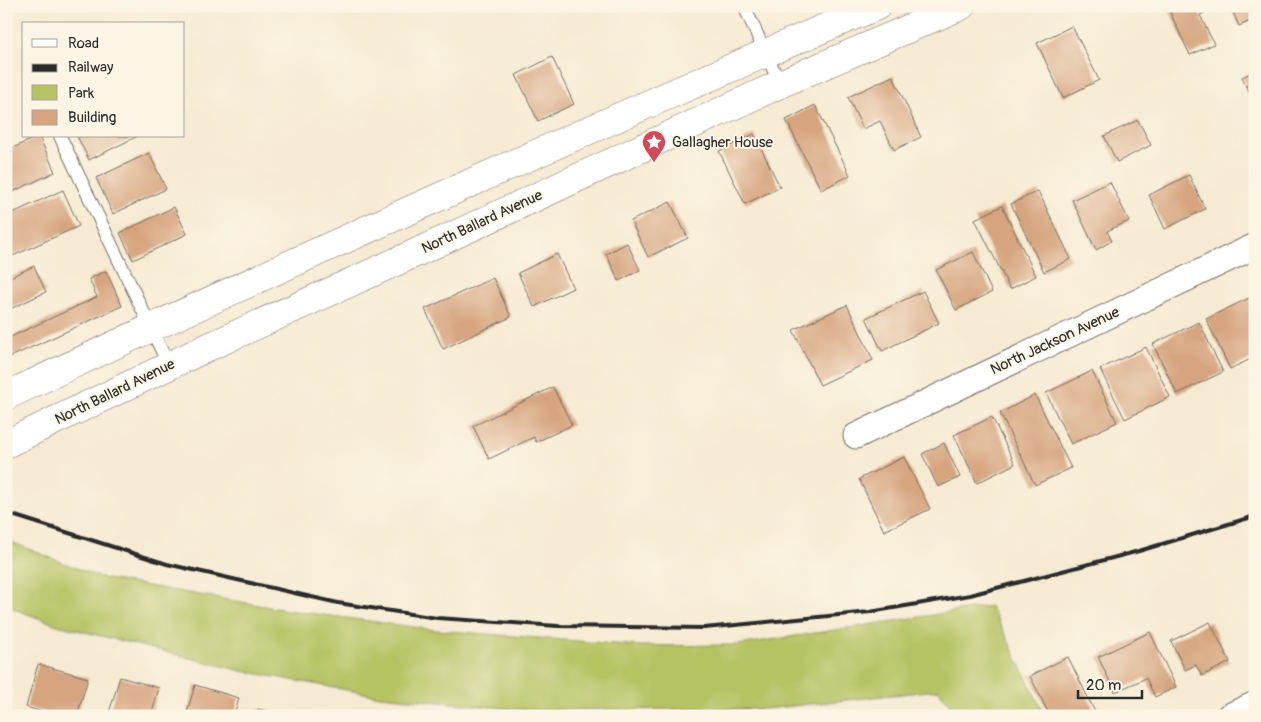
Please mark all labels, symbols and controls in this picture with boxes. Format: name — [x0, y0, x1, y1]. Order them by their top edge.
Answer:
legend — [22, 22, 185, 138]
text: Road — [68, 34, 99, 53]
text: Railway — [68, 58, 114, 77]
text: Park — [68, 84, 95, 103]
text: Building — [68, 108, 116, 127]
place icon: Gallagher House — [641, 129, 667, 163]
place label: Gallagher House — [672, 133, 774, 152]
street label: North Ballard Avenue — [419, 185, 546, 258]
street label: North Jackson Avenue — [987, 302, 1123, 379]
street label: North Ballard Avenue — [52, 354, 179, 429]
scale bar — [1078, 667, 1142, 699]
text: 20 m — [1086, 676, 1121, 695]

